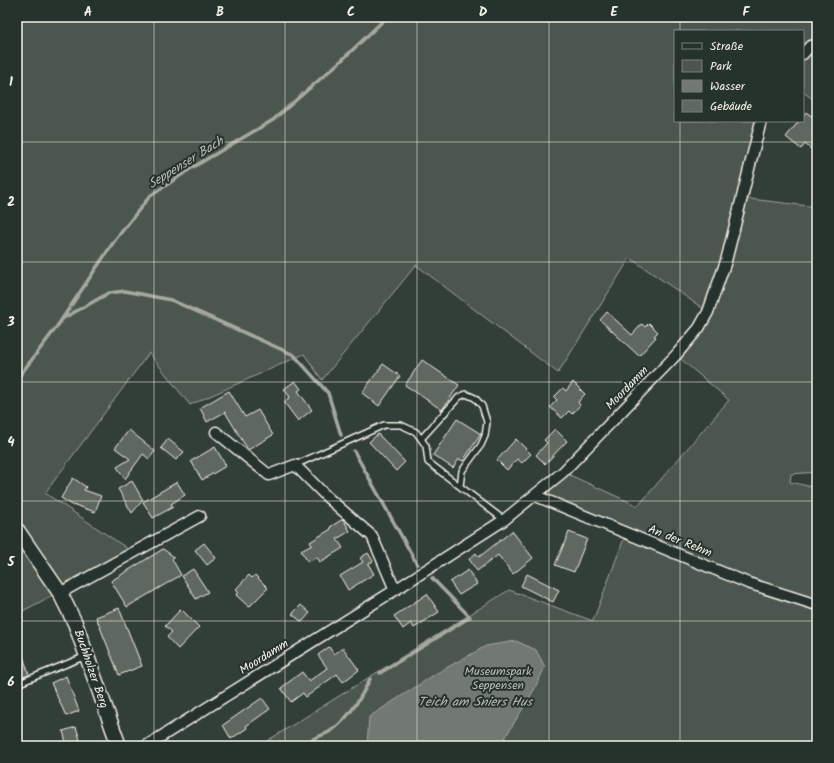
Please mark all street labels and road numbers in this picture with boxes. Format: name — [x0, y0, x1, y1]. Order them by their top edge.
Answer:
street label: Moordamm — [601, 361, 653, 414]
street label: An der Rehm — [645, 520, 715, 563]
street label: Buchholzer Berg — [69, 627, 113, 711]
street label: Moordamm — [236, 634, 293, 680]

